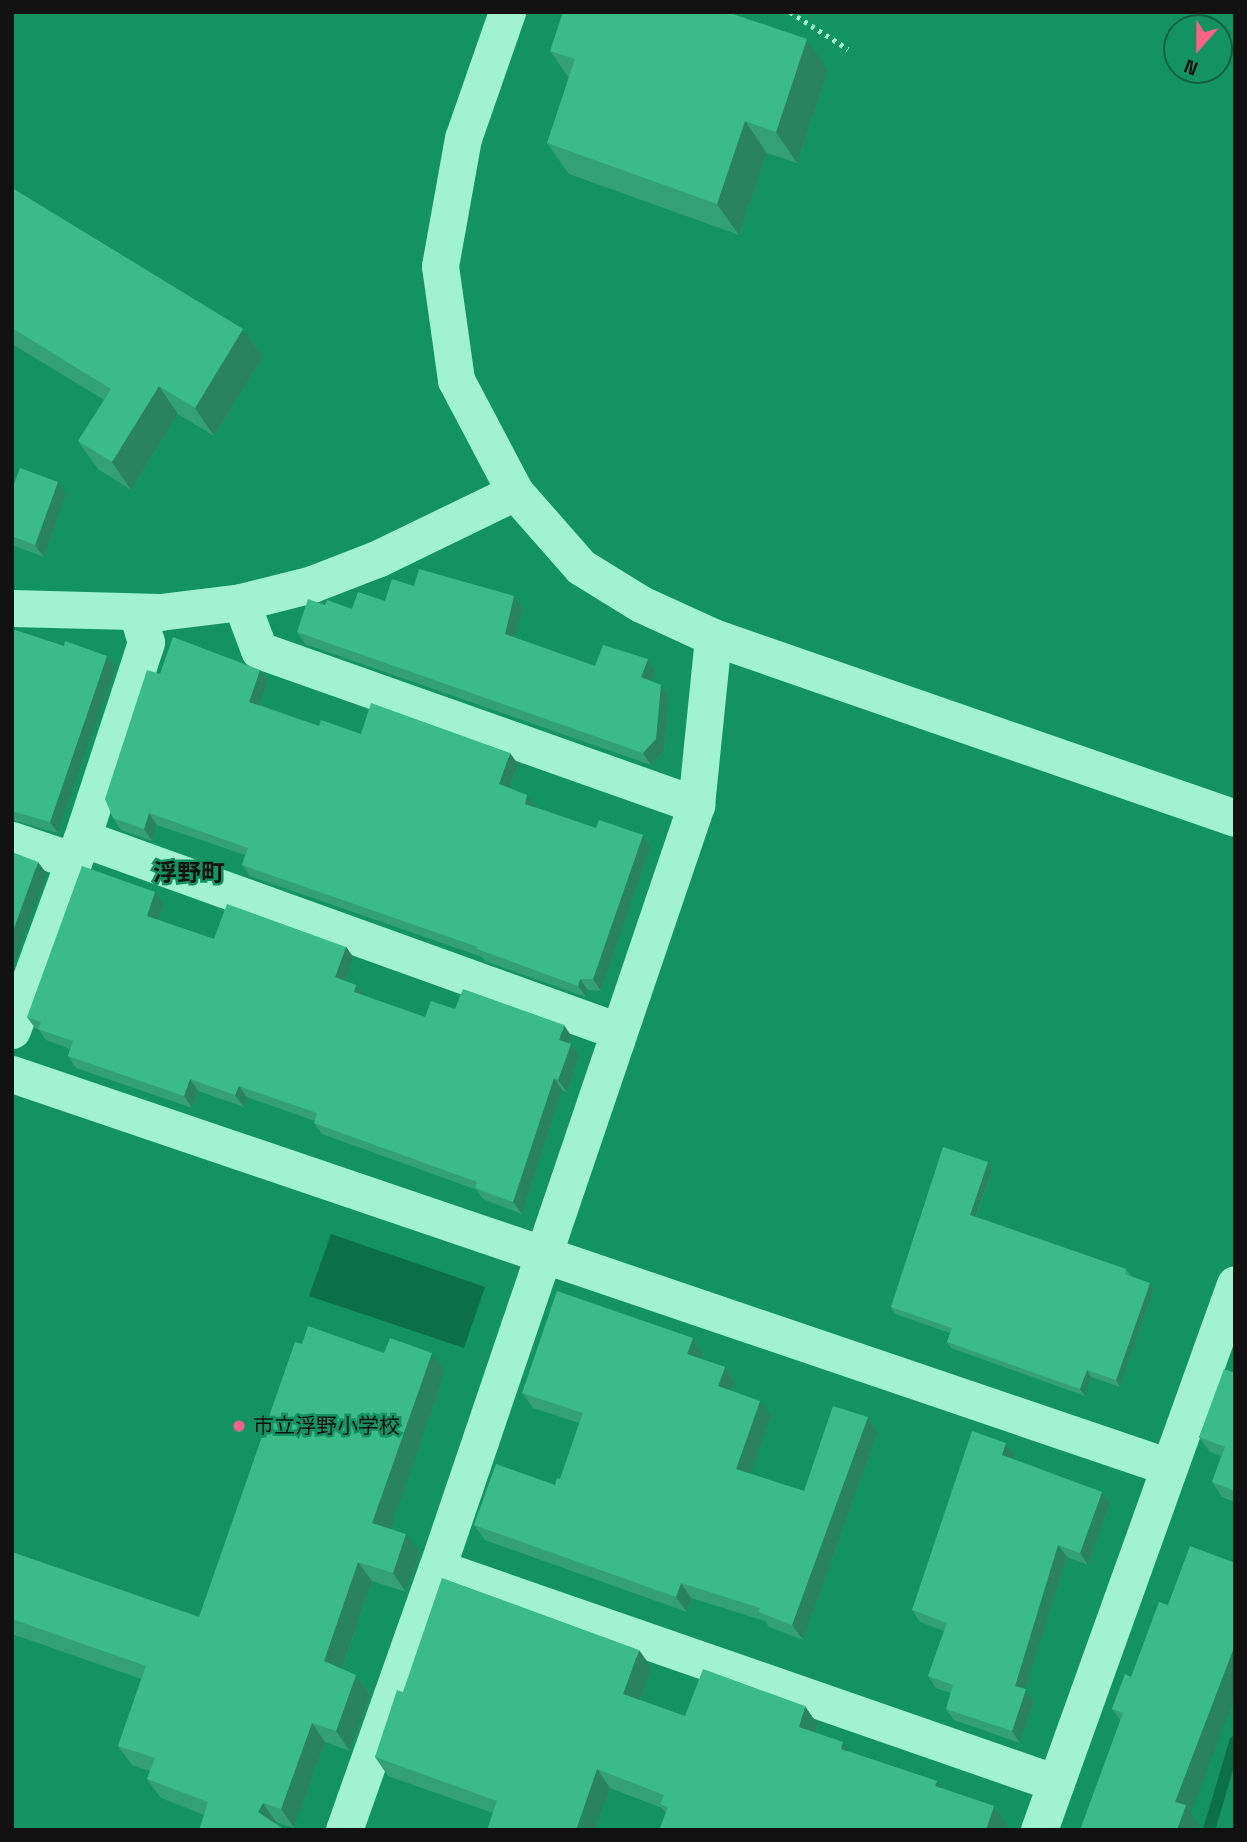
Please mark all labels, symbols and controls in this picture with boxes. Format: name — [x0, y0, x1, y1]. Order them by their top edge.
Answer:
north arrow — [1163, 14, 1233, 84]
text: N — [1181, 53, 1201, 81]
district label: 浮野町 — [153, 859, 225, 887]
place label: 市立浮野小学校 — [253, 1413, 400, 1439]
marker: 市立浮野小学校 — [231, 1418, 247, 1434]

